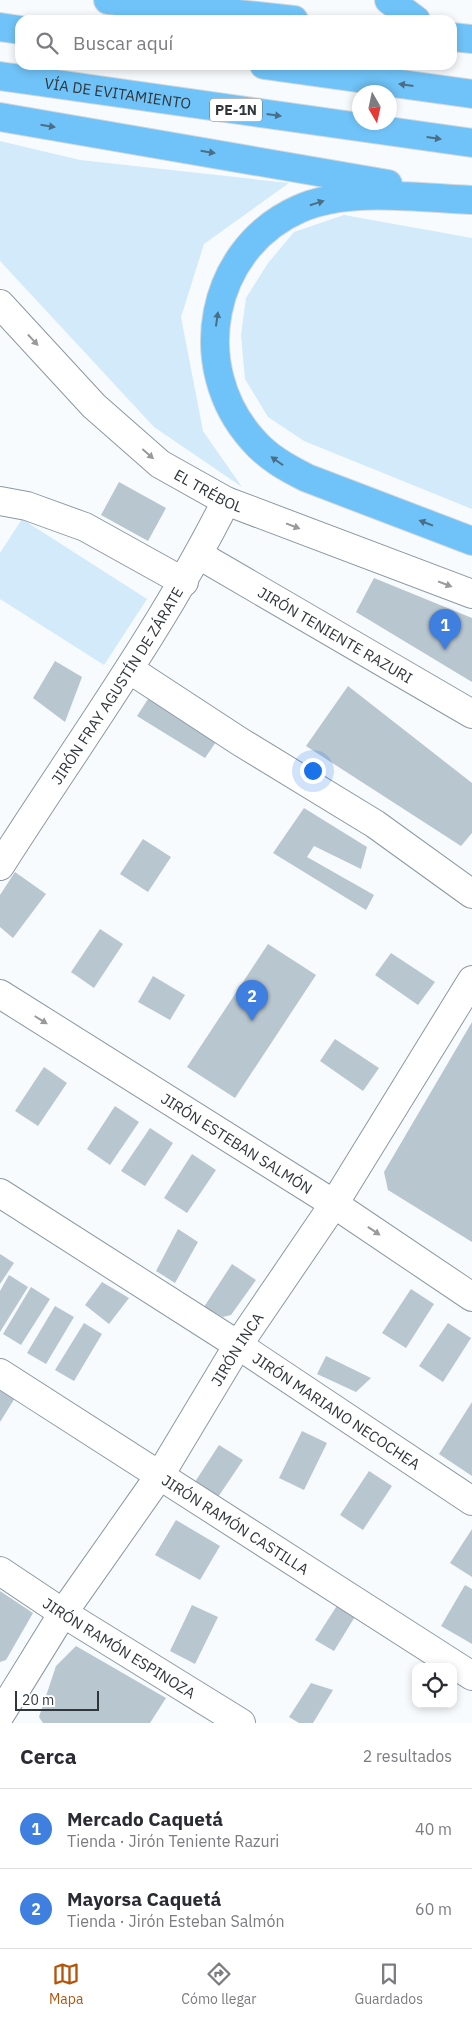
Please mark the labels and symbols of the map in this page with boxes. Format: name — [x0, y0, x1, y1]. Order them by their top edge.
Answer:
street label: VÍA DE EVITAMIENTO — [43, 73, 192, 113]
one-way arrow — [398, 81, 414, 89]
north arrow — [352, 85, 397, 130]
road number: PE-1N — [210, 98, 262, 122]
one-way arrow — [266, 111, 282, 119]
one-way arrow — [40, 123, 56, 131]
one-way arrow — [427, 134, 443, 142]
one-way arrow — [201, 149, 217, 157]
one-way arrow — [310, 199, 325, 207]
one-way arrow — [213, 311, 221, 327]
one-way arrow — [27, 333, 39, 345]
one-way arrow — [142, 448, 155, 459]
one-way arrow — [270, 456, 284, 466]
street label: EL TRÉBOL — [171, 465, 246, 516]
one-way arrow — [419, 519, 434, 526]
one-way arrow — [286, 522, 301, 530]
one-way arrow — [438, 580, 453, 588]
street label: JIRÓN TENIENTE RAZURI — [255, 582, 416, 687]
street label: JIRÓN FRAY AGUSTÍN DE ZÁRATE — [47, 583, 187, 788]
pin: 1 — [429, 609, 461, 650]
your location — [300, 758, 326, 784]
pin: 2 — [236, 980, 268, 1021]
one-way arrow — [35, 1015, 48, 1024]
street label: JIRÓN ESTEBAN SALMÓN — [158, 1088, 316, 1198]
one-way arrow — [368, 1227, 381, 1236]
street label: JIRÓN INCA — [206, 1308, 267, 1389]
street label: JIRÓN MARIANO NECOCHEA — [249, 1348, 424, 1474]
street label: JIRÓN RAMÓN CASTILLA — [159, 1470, 313, 1579]
street label: JIRÓN RAMÓN ESPINOZA — [40, 1593, 200, 1702]
scale bar — [15, 1688, 99, 1711]

